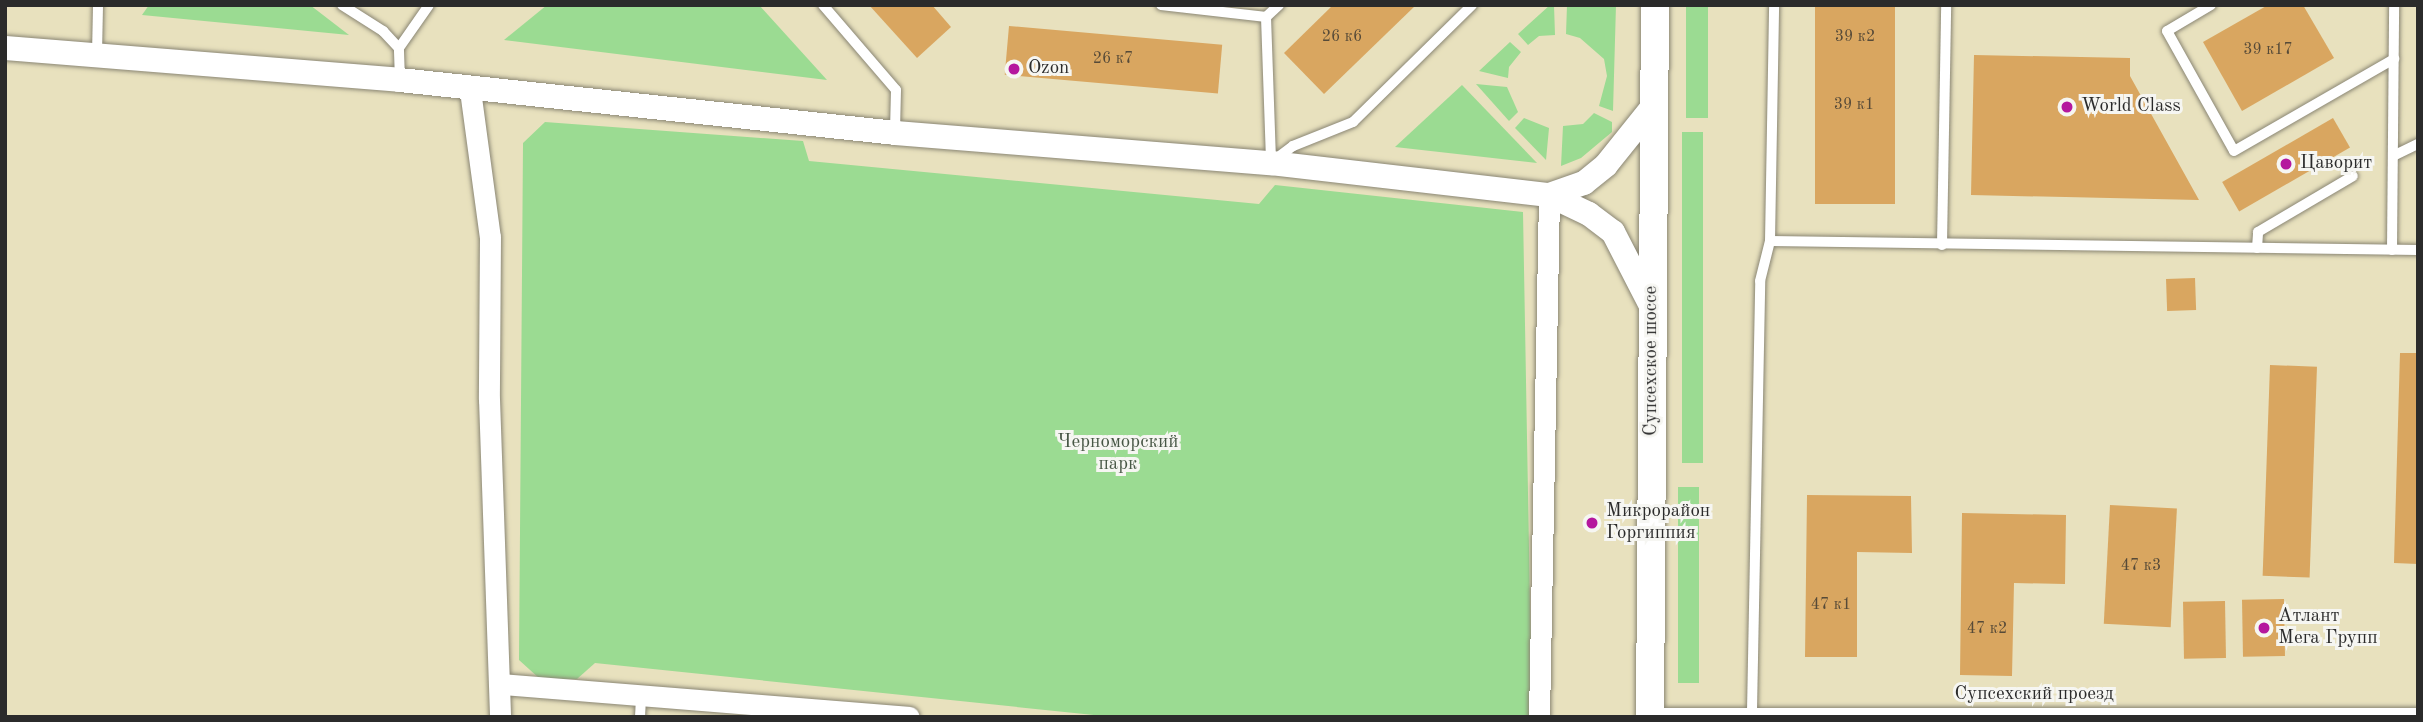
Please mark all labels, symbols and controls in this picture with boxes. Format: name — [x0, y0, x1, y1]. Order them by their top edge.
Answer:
house number: 26 к6 — [1322, 27, 1362, 47]
house number: 39 к2 — [1835, 27, 1875, 47]
house number: 39 к17 — [2243, 40, 2293, 60]
house number: 26 к7 — [1093, 49, 1133, 69]
place label: Ozon — [1028, 58, 1069, 80]
marker: Ozon — [1006, 61, 1022, 77]
house number: 39 к1 — [1834, 95, 1874, 115]
place label: World Class — [2081, 96, 2181, 118]
marker: World Class — [2059, 99, 2075, 115]
place label: Цаворит — [2300, 153, 2372, 175]
marker: Цаворит — [2278, 156, 2294, 172]
street label: Супсехское шоссе — [1641, 286, 1663, 436]
park label: Черноморский парк — [1058, 432, 1178, 476]
place label: Микрорайон Горгиппия — [1606, 501, 1710, 545]
marker: Микрорайон Горгиппия — [1584, 515, 1600, 531]
house number: 47 к3 — [2121, 556, 2161, 576]
house number: 47 к1 — [1811, 595, 1851, 615]
place label: Атлант Мега Групп — [2278, 606, 2378, 650]
house number: 47 к2 — [1967, 619, 2007, 639]
marker: Атлант Мега Групп — [2256, 620, 2272, 636]
street label: Супсехский проезд — [1954, 684, 2114, 706]

